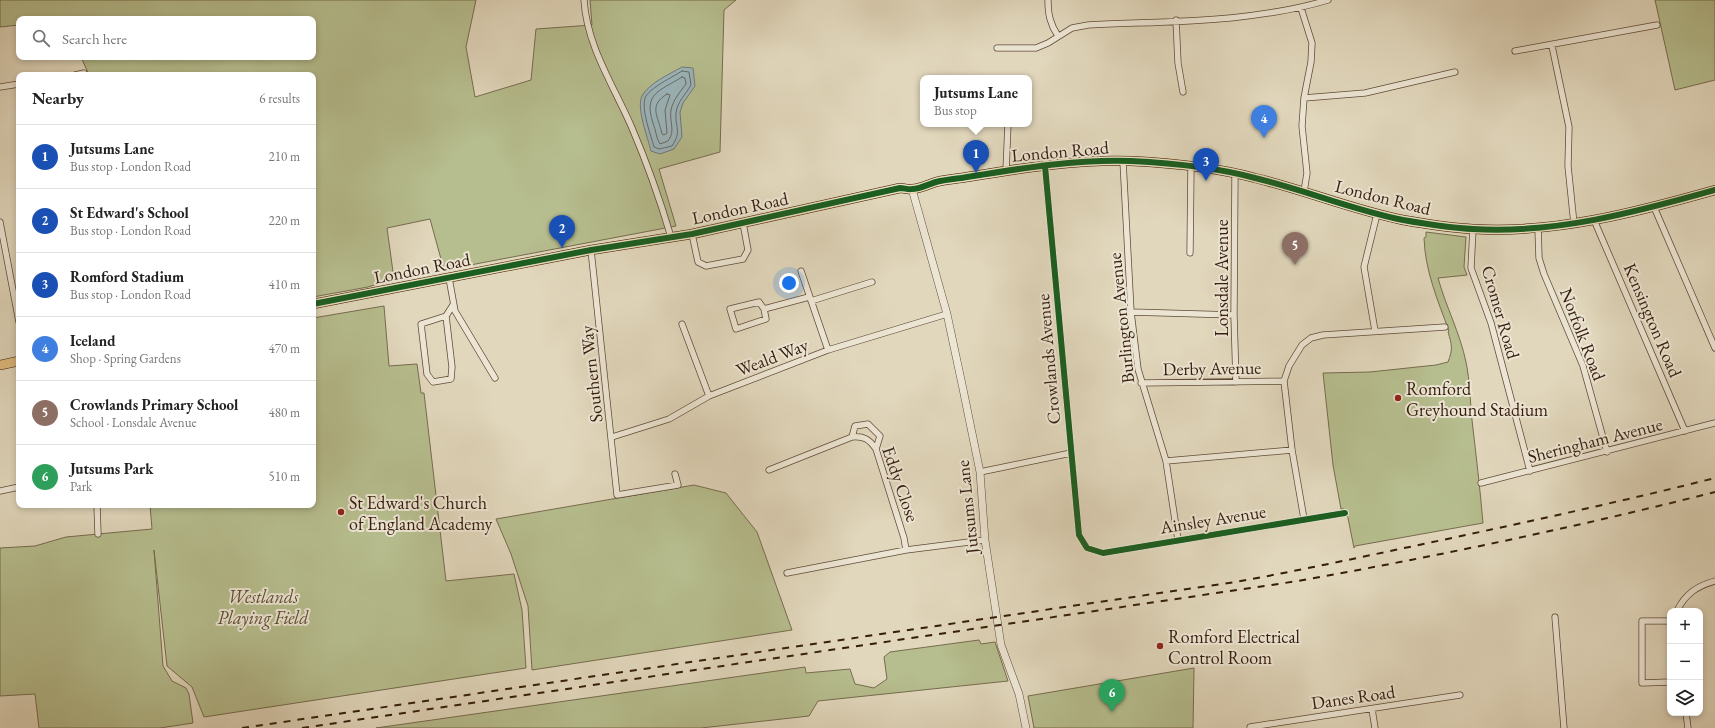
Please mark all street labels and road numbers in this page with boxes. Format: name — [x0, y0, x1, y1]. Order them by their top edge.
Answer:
street label: London Road — [1010, 135, 1111, 167]
street label: London Road — [1333, 174, 1434, 220]
street label: London Road — [690, 186, 791, 229]
street label: Lonsdale Avenue — [1210, 219, 1233, 337]
street label: London Road — [372, 247, 473, 289]
street label: Burlington Avenue — [1103, 251, 1139, 385]
street label: Kensington Road — [1619, 259, 1688, 381]
street label: Cromer Road — [1477, 263, 1526, 362]
street label: Norfolk Road — [1555, 285, 1611, 384]
street label: Crowlands Avenue — [1031, 293, 1065, 425]
street label: Southern Way — [574, 324, 608, 424]
street label: Weald Way — [733, 333, 811, 381]
street label: Derby Avenue — [1163, 356, 1261, 380]
street label: Sheringham Avenue — [1525, 412, 1665, 468]
street label: Eddy Close — [877, 443, 925, 525]
street label: Jutsums Lane — [951, 459, 984, 557]
street label: Ainsley Avenue — [1158, 499, 1267, 539]
street label: Danes Road — [1310, 680, 1397, 714]

